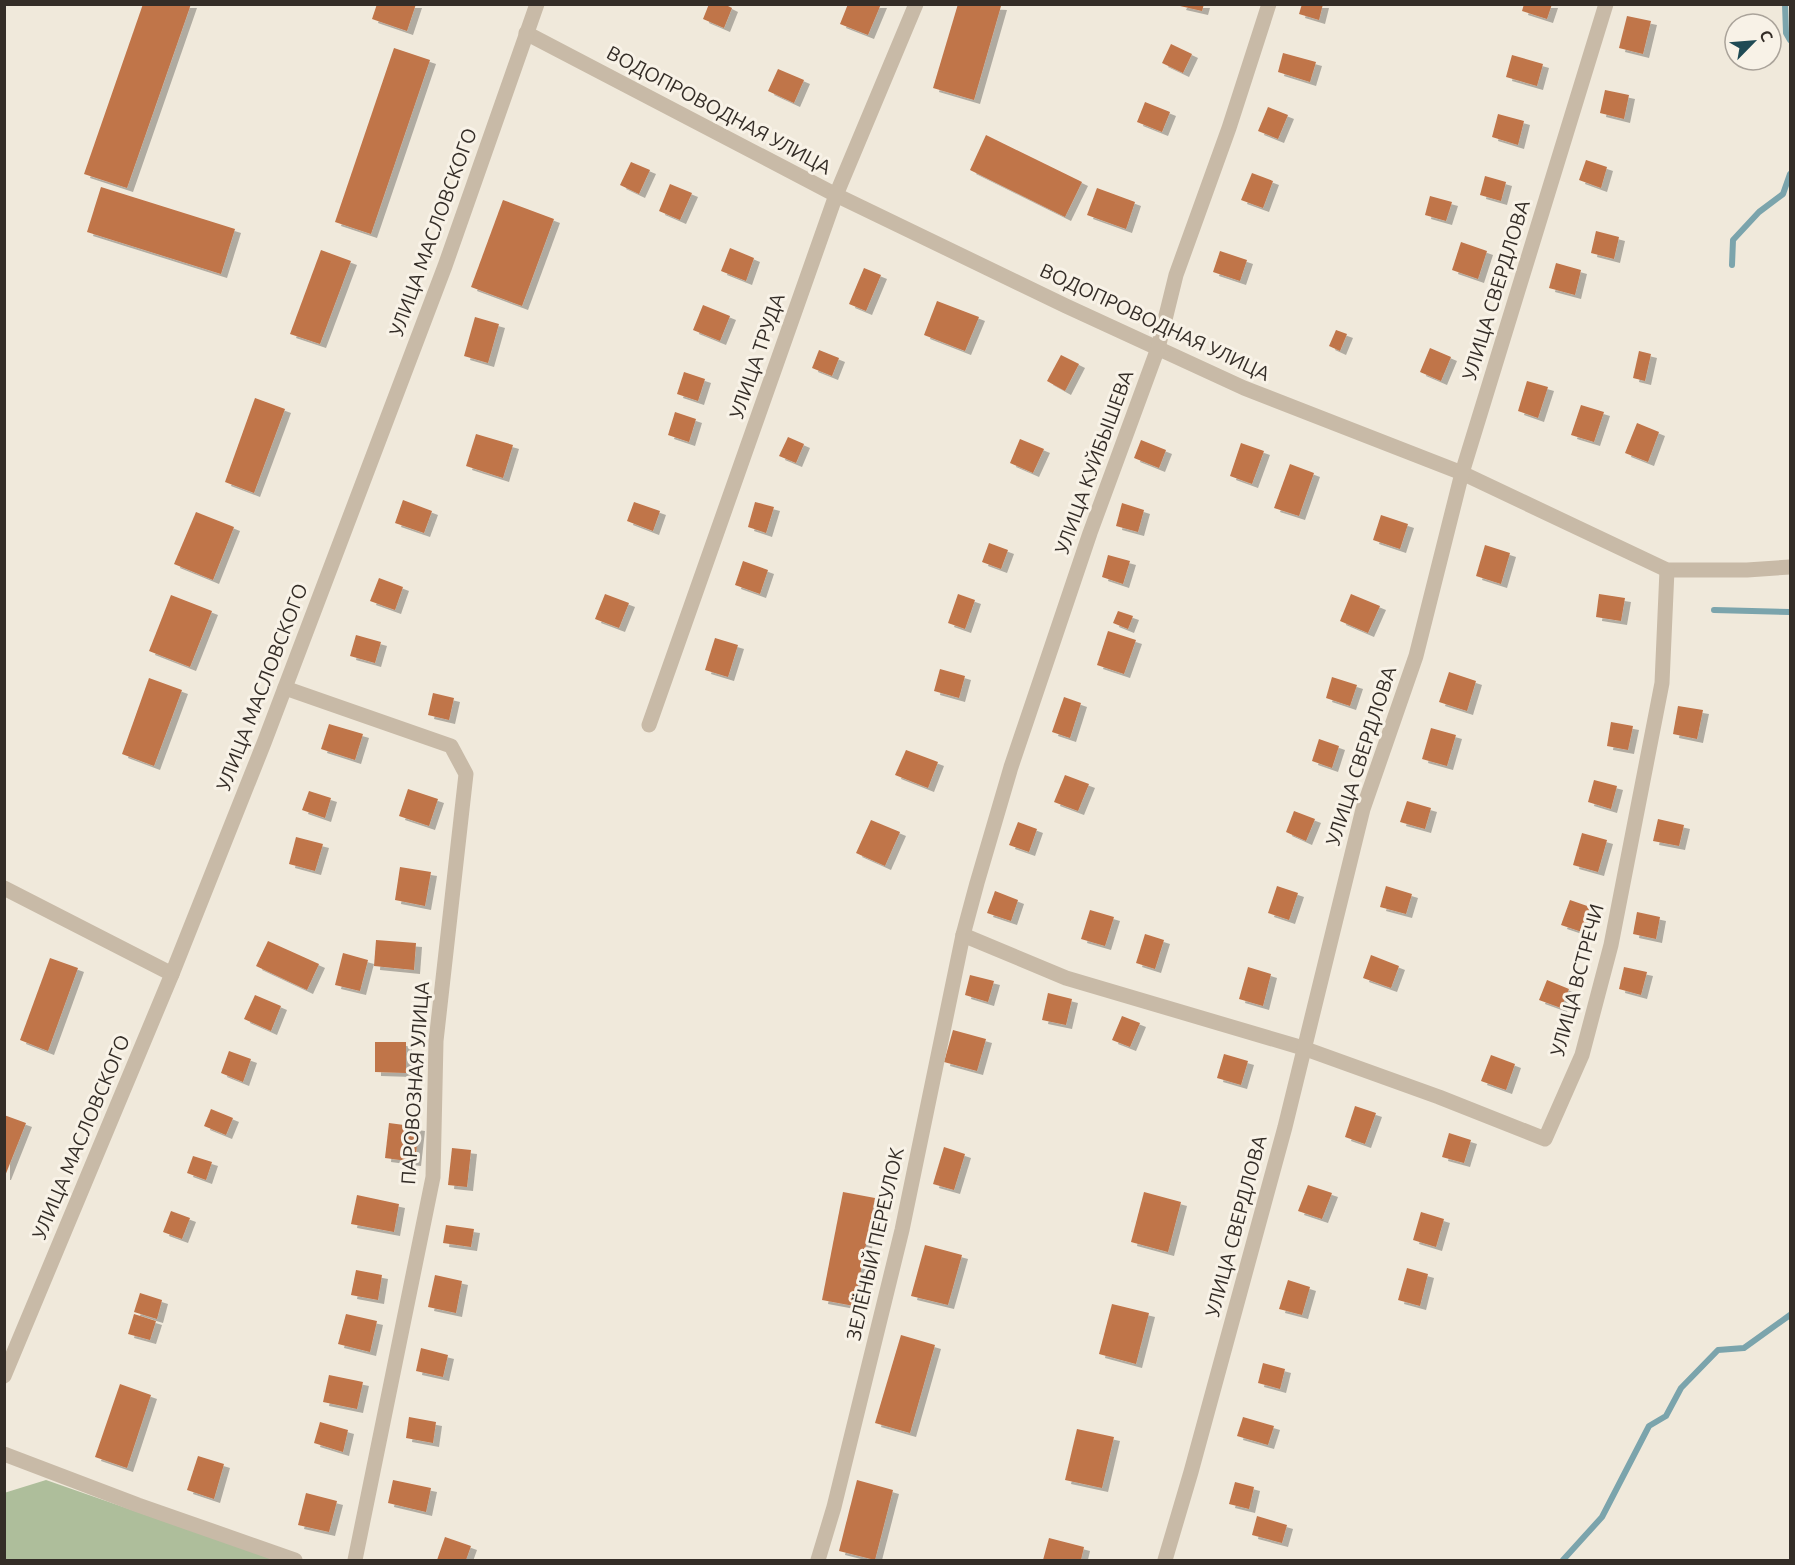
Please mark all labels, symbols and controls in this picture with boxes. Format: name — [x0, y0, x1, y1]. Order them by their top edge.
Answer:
north arrow — [1723, 12, 1783, 72]
text: С — [1756, 27, 1777, 44]
street label: ВОДОПРОВОДНАЯ УЛИЦА — [603, 41, 835, 179]
street label: УЛИЦА МАСЛОВСКОГО — [384, 125, 481, 339]
street label: УЛИЦА СВЕРДЛОВА — [1457, 197, 1534, 383]
street label: ВОДОПРОВОДНАЯ УЛИЦА — [1037, 258, 1274, 385]
street label: УЛИЦА ТРУДА — [724, 290, 789, 422]
street label: УЛИЦА КУЙБЫШЕВА — [1050, 367, 1138, 557]
street label: УЛИЦА МАСЛОВСКОГО — [211, 580, 312, 794]
street label: УЛИЦА СВЕРДЛОВА — [1321, 663, 1400, 848]
street label: УЛИЦА ВСТРЕЧИ — [1545, 901, 1608, 1059]
street label: ПАРОВОЗНАЯ УЛИЦА — [396, 981, 433, 1185]
street label: УЛИЦА МАСЛОВСКОГО — [27, 1031, 134, 1243]
street label: УЛИЦА СВЕРДЛОВА — [1200, 1133, 1271, 1319]
street label: ЗЕЛЁНЫЙ ПЕРЕУЛОК — [841, 1145, 908, 1343]

